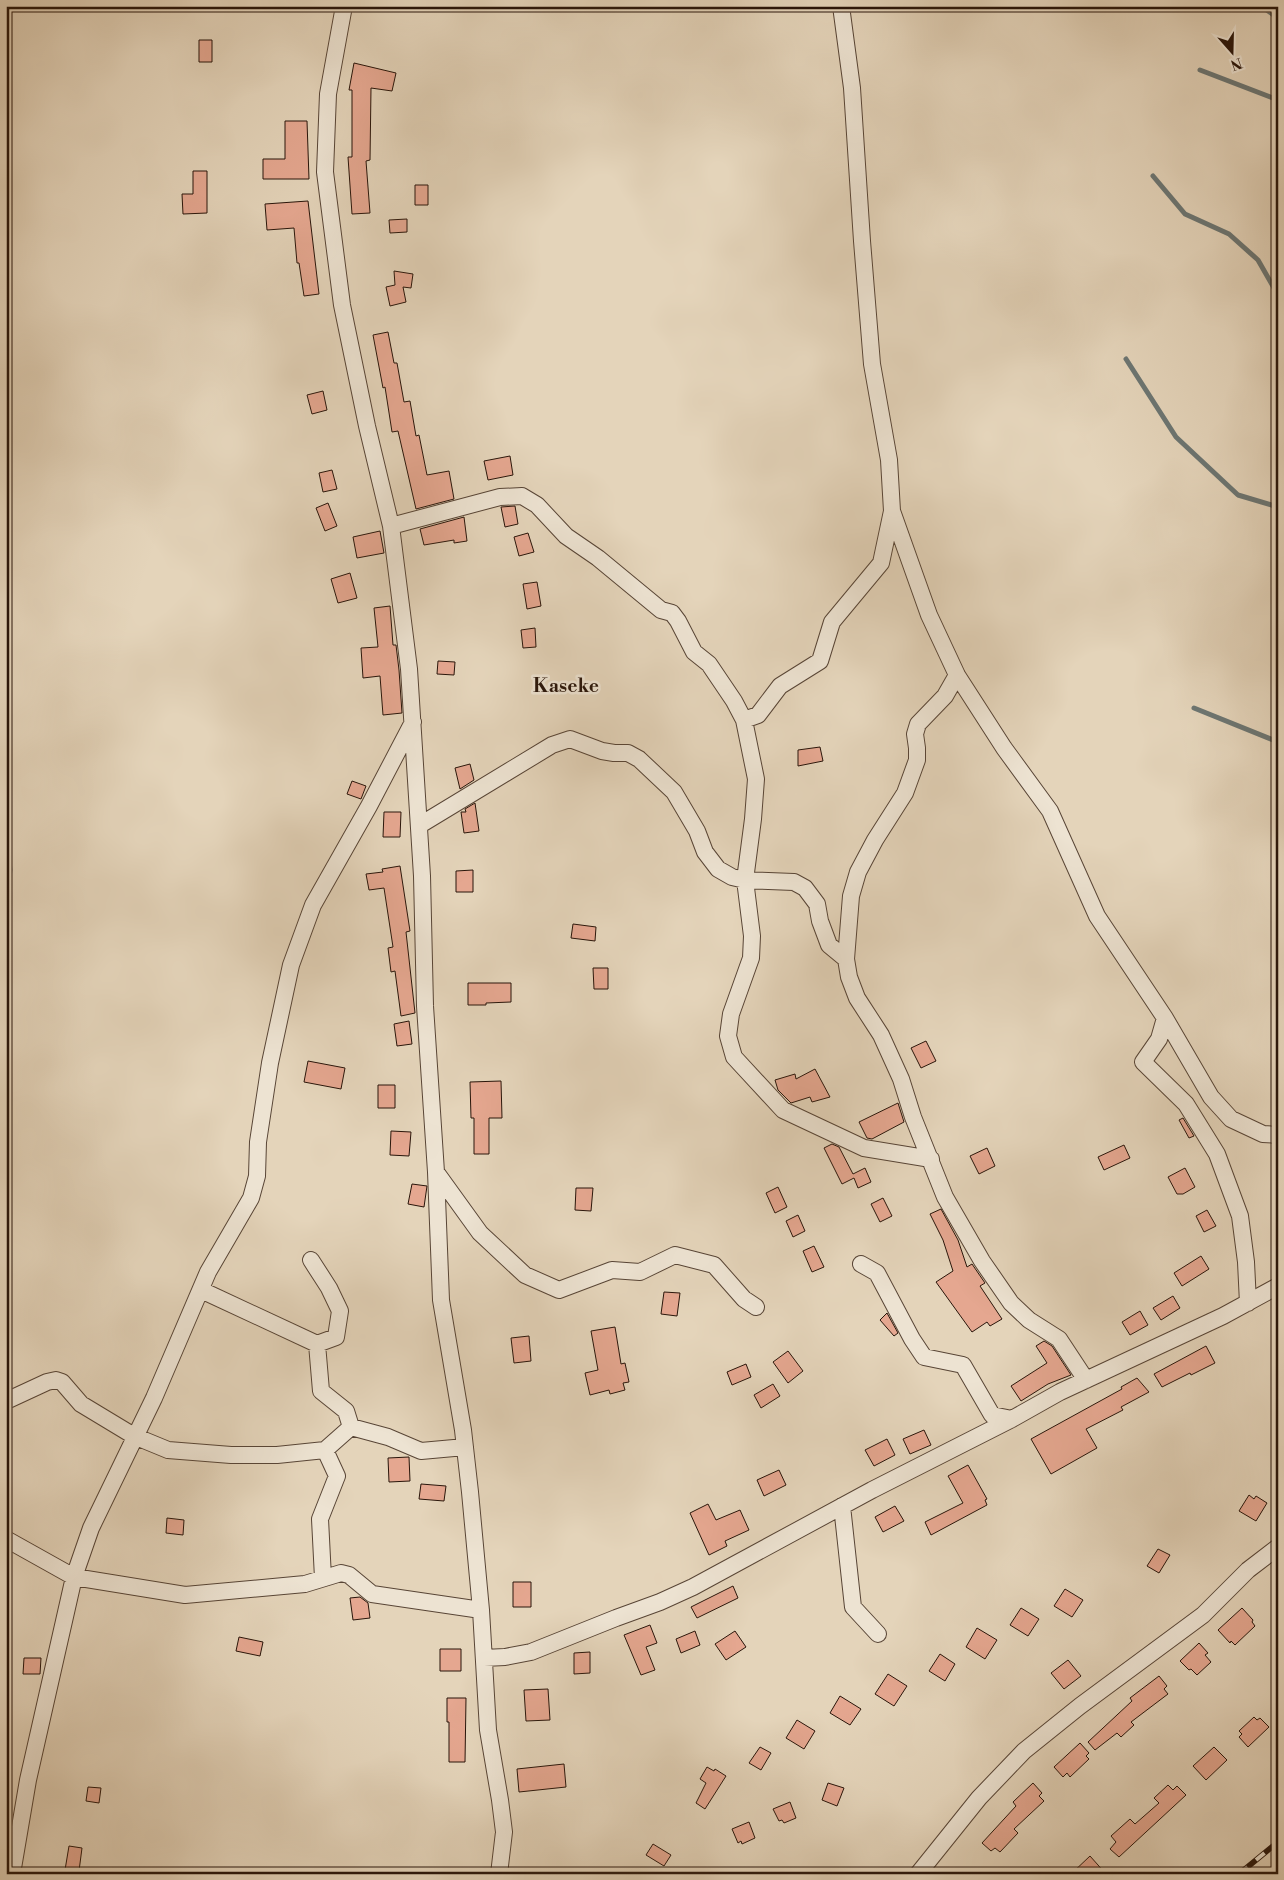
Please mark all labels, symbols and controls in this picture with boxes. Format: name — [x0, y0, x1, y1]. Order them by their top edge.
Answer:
north arrow — [1206, 28, 1256, 78]
text: N — [1228, 53, 1244, 74]
district label: Kaseke — [533, 674, 599, 698]

